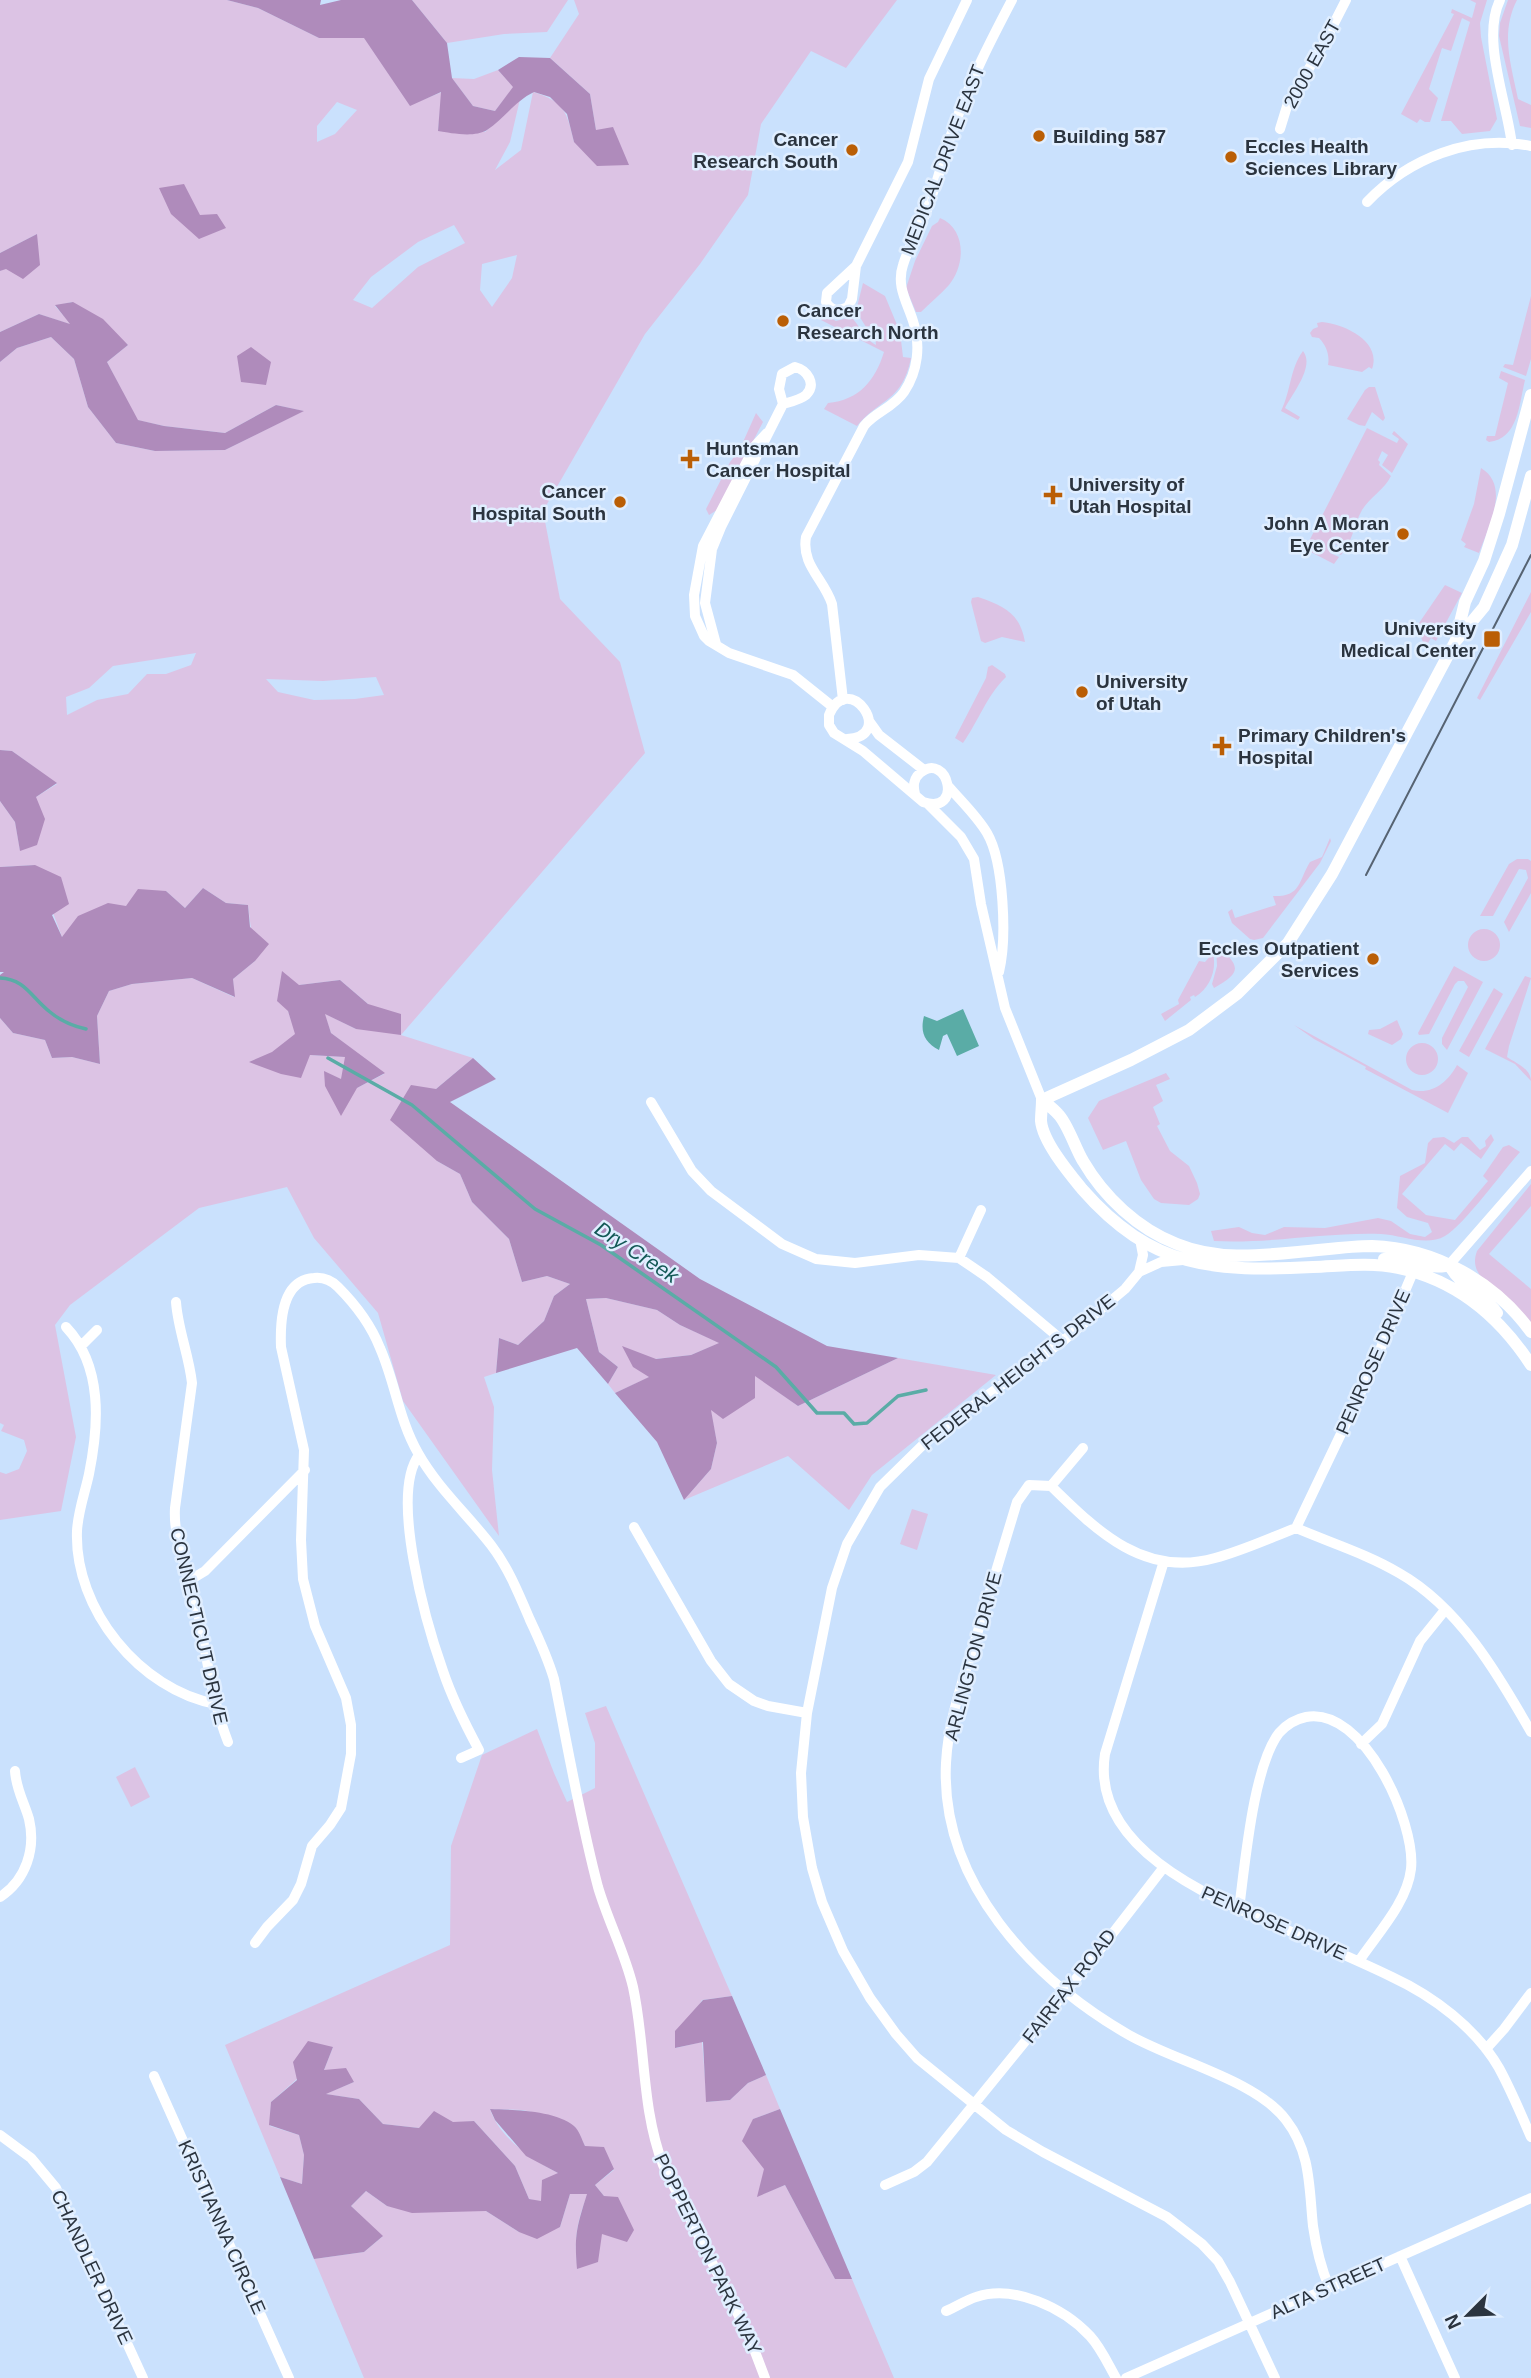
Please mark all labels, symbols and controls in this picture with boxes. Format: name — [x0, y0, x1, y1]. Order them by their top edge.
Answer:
street label: 2000 EAST — [1279, 16, 1345, 112]
street label: MEDICAL DRIVE EAST — [897, 62, 989, 258]
place label: Building 587 — [1053, 126, 1166, 147]
marker: Building 587 — [1031, 128, 1047, 144]
place label: Cancer Research South — [693, 129, 839, 172]
place label: Eccles Health Sciences Library — [1245, 136, 1398, 179]
marker: Cancer Research South — [844, 142, 860, 158]
marker: Eccles Health Sciences Library — [1223, 149, 1239, 165]
place label: Cancer Research North — [797, 300, 939, 343]
marker: Cancer Research North — [775, 313, 791, 329]
place label: Huntsman Cancer Hospital — [706, 438, 851, 481]
marker: Huntsman Cancer Hospital — [680, 449, 700, 469]
place label: University of Utah Hospital — [1069, 474, 1191, 517]
place label: Cancer Hospital South — [472, 481, 607, 524]
marker: University of Utah Hospital — [1043, 485, 1063, 505]
marker: Cancer Hospital South — [612, 494, 628, 510]
place label: John A Moran Eye Center — [1264, 513, 1390, 556]
marker: John A Moran Eye Center — [1395, 526, 1411, 542]
place label: University Medical Center — [1341, 618, 1477, 661]
marker: University Medical Center — [1482, 629, 1502, 649]
place label: University of Utah — [1096, 671, 1188, 714]
marker: University of Utah — [1074, 684, 1090, 700]
place label: Primary Children's Hospital — [1238, 725, 1406, 768]
marker: Primary Children's Hospital — [1212, 736, 1232, 756]
place label: Eccles Outpatient Services — [1199, 938, 1360, 981]
marker: Eccles Outpatient Services — [1365, 951, 1381, 967]
water label: Dry Creek — [591, 1217, 684, 1288]
street label: PENROSE DRIVE — [1332, 1286, 1414, 1438]
street label: FEDERAL HEIGHTS DRIVE — [917, 1290, 1119, 1454]
street label: CONNECTICUT DRIVE — [166, 1526, 232, 1726]
street label: ARLINGTON DRIVE — [940, 1569, 1006, 1743]
street label: PENROSE DRIVE — [1198, 1882, 1350, 1964]
street label: FAIRFAX ROAD — [1018, 1925, 1120, 2047]
street label: KRISTIANNA CIRCLE — [174, 2137, 270, 2317]
street label: POPPERTON PARK WAY — [650, 2150, 766, 2358]
street label: CHANDLER DRIVE — [47, 2186, 137, 2348]
street label: ALTA STREET — [1267, 2253, 1389, 2323]
north arrow — [1433, 2280, 1503, 2350]
text: N — [1441, 2311, 1465, 2332]

